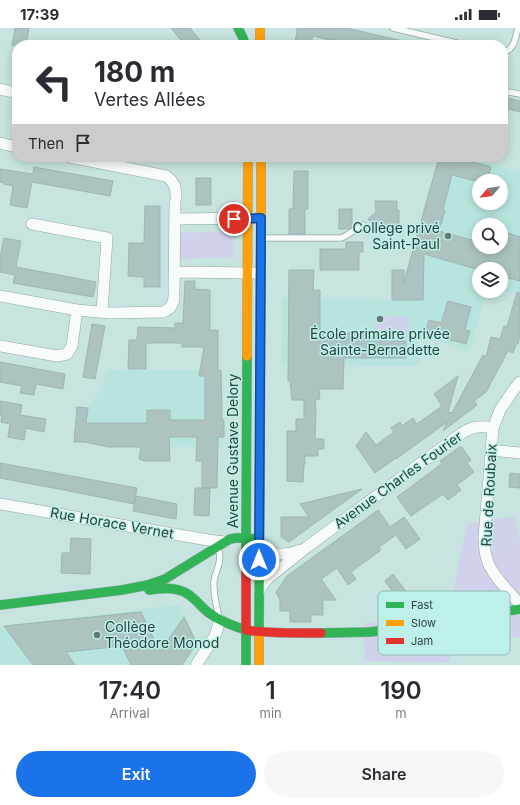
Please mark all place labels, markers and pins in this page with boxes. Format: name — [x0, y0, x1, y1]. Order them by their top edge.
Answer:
pin — [217, 202, 251, 236]
place label: Collège privé Saint-Paul — [353, 219, 440, 252]
marker: Collège privé Saint-Paul — [443, 231, 453, 241]
marker: École primaire privée Sainte-Bernadette — [375, 314, 385, 324]
place label: École primaire privée Sainte-Bernadette — [310, 325, 450, 358]
place label: Collège Théodore Monod — [105, 618, 219, 651]
marker: Collège Théodore Monod — [92, 630, 102, 640]

